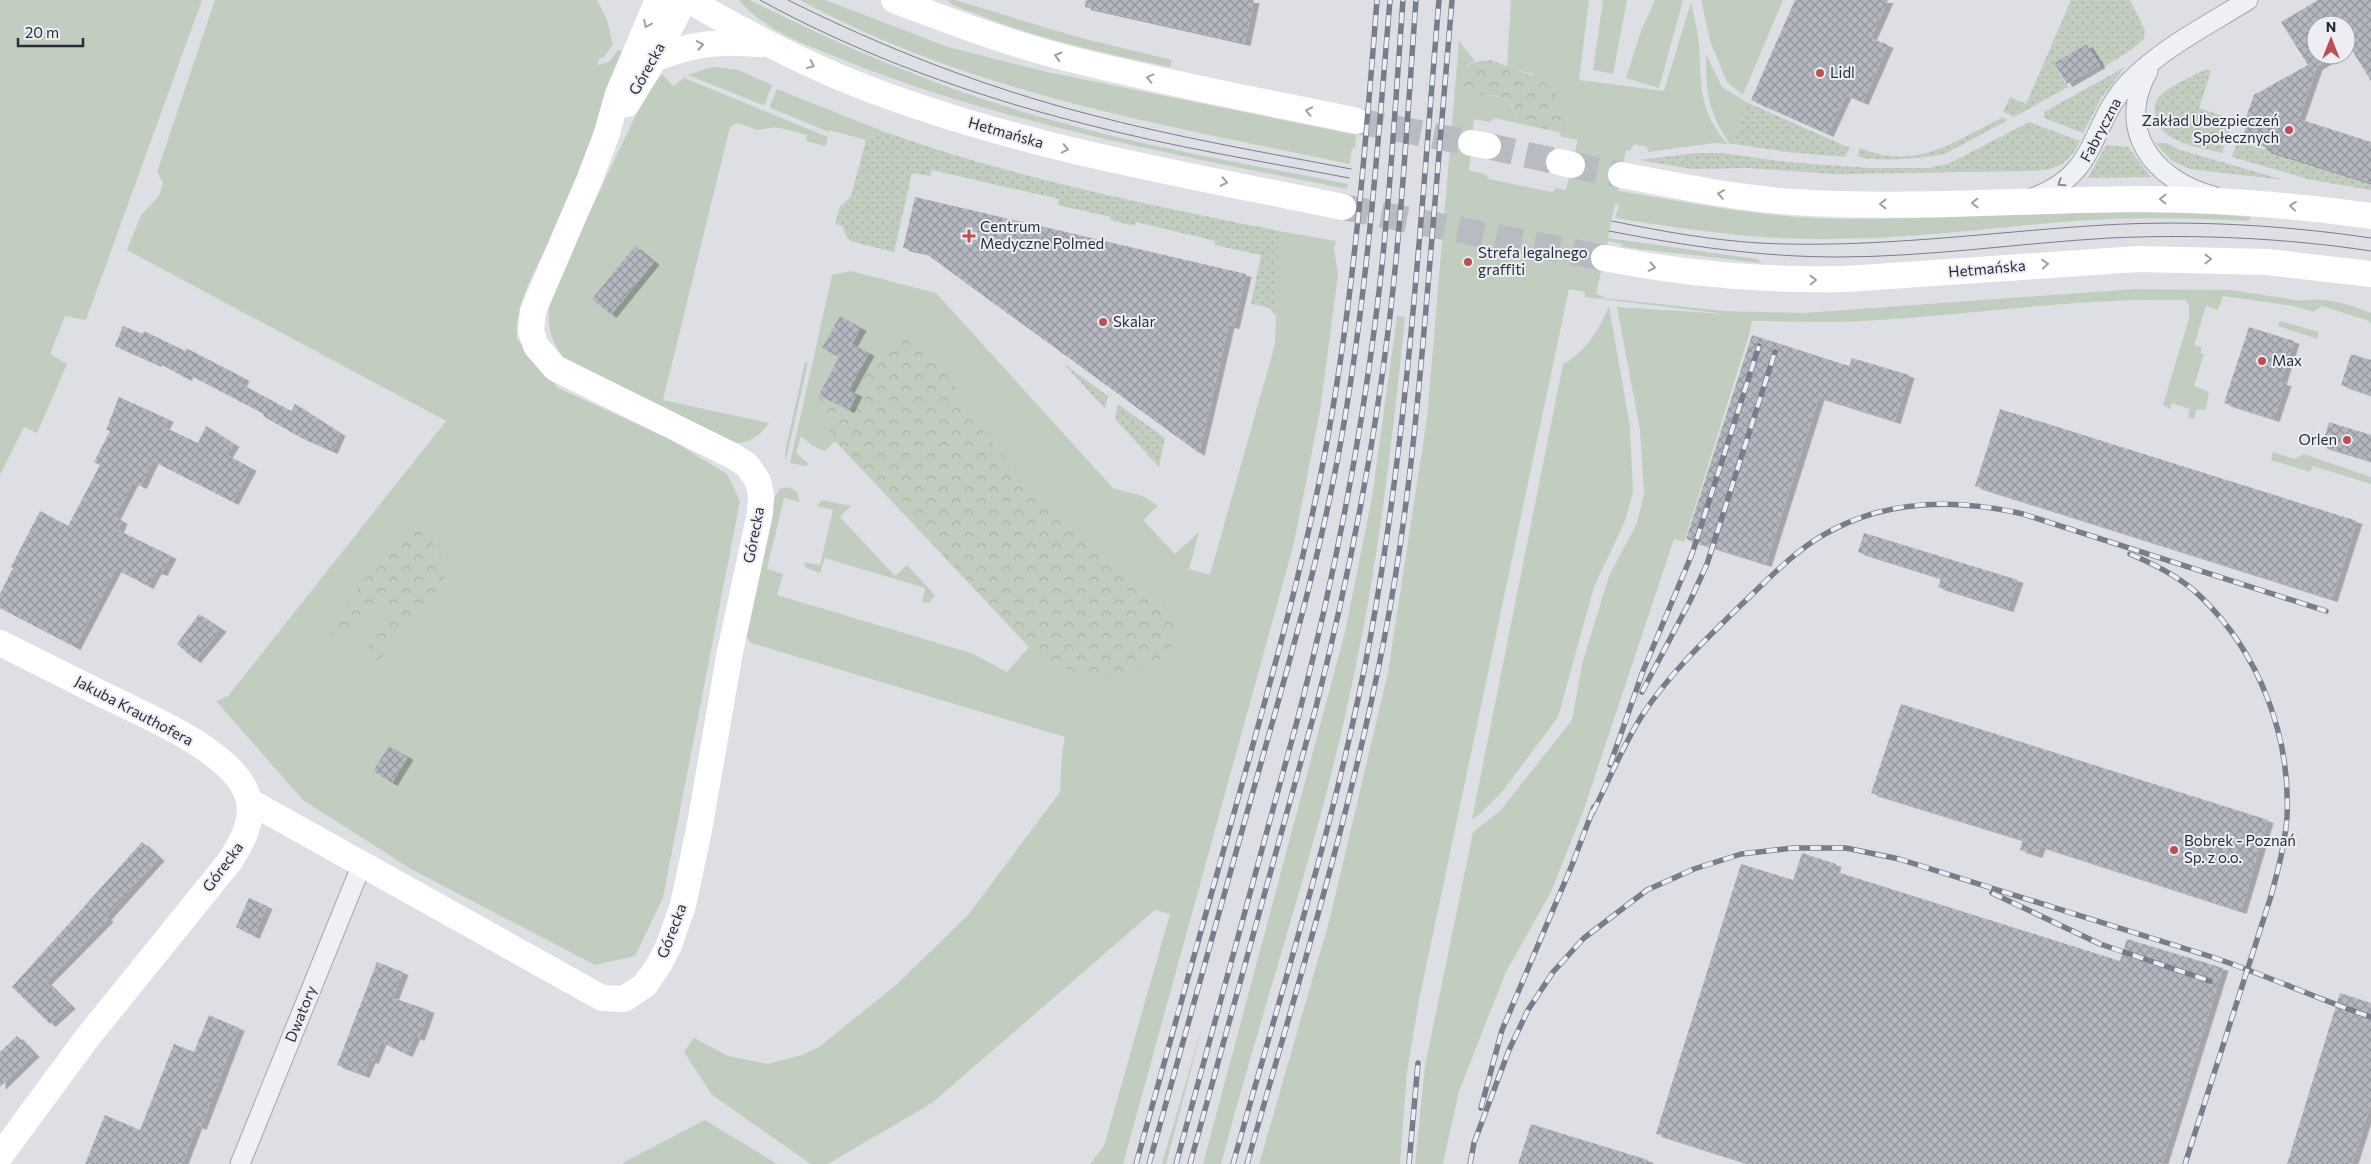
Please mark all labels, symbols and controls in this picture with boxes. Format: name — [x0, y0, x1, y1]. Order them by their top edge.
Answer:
scale bar — [18, 15, 82, 47]
north arrow — [2306, 15, 2356, 65]
text: N — [2326, 18, 2336, 35]
one-way arrow — [643, 19, 653, 28]
text: 20 m — [25, 23, 59, 41]
street label: Górecka — [624, 39, 668, 98]
one-way arrow — [696, 40, 705, 51]
one-way arrow — [1055, 51, 1063, 61]
one-way arrow — [806, 59, 815, 69]
place label: Lidl — [1830, 63, 1855, 81]
marker: Lidl — [1814, 67, 1826, 79]
one-way arrow — [1146, 73, 1155, 84]
street label: Fabryczna — [2076, 94, 2124, 165]
one-way arrow — [1305, 106, 1314, 117]
place label: Zakład Ubezpieczeń Społecznych — [2142, 111, 2279, 146]
street label: Hetmańska — [967, 113, 1046, 151]
marker: Zakład Ubezpieczeń Społecznych — [2283, 124, 2295, 136]
one-way arrow — [1061, 143, 1070, 154]
one-way arrow — [1220, 176, 1229, 187]
one-way arrow — [2057, 177, 2066, 187]
one-way arrow — [1717, 189, 1725, 199]
one-way arrow — [2158, 194, 2166, 205]
one-way arrow — [1971, 198, 1978, 208]
one-way arrow — [1879, 199, 1886, 209]
one-way arrow — [2288, 201, 2296, 212]
place label: Centrum Medyczne Polmed — [980, 217, 1104, 252]
marker: Centrum Medyczne Polmed — [962, 229, 976, 243]
place label: Strefa legalnego graffiti — [1478, 243, 1588, 278]
one-way arrow — [2204, 254, 2212, 264]
marker: Strefa legalnego graffiti — [1462, 256, 1474, 268]
street label: Hetmańska — [1948, 256, 2026, 280]
one-way arrow — [2042, 259, 2050, 270]
one-way arrow — [1647, 261, 1656, 272]
one-way arrow — [1810, 275, 1818, 285]
place label: Skalar — [1113, 312, 1155, 330]
marker: Skalar — [1097, 316, 1109, 328]
place label: Max — [2272, 351, 2302, 369]
marker: Max — [2256, 355, 2268, 367]
place label: Orlen — [2298, 430, 2337, 448]
marker: Orlen — [2341, 434, 2353, 446]
street label: Górecka — [739, 505, 767, 565]
street label: Jakuba Krauthofera — [72, 671, 197, 749]
place label: Bobrek - Poznań Sp. z o.o. — [2184, 831, 2296, 866]
street label: Górecka — [198, 838, 246, 895]
marker: Bobrek - Poznań Sp. z o.o. — [2168, 844, 2180, 856]
street label: Górecka — [652, 901, 690, 960]
street label: Dwatory — [281, 982, 320, 1045]

